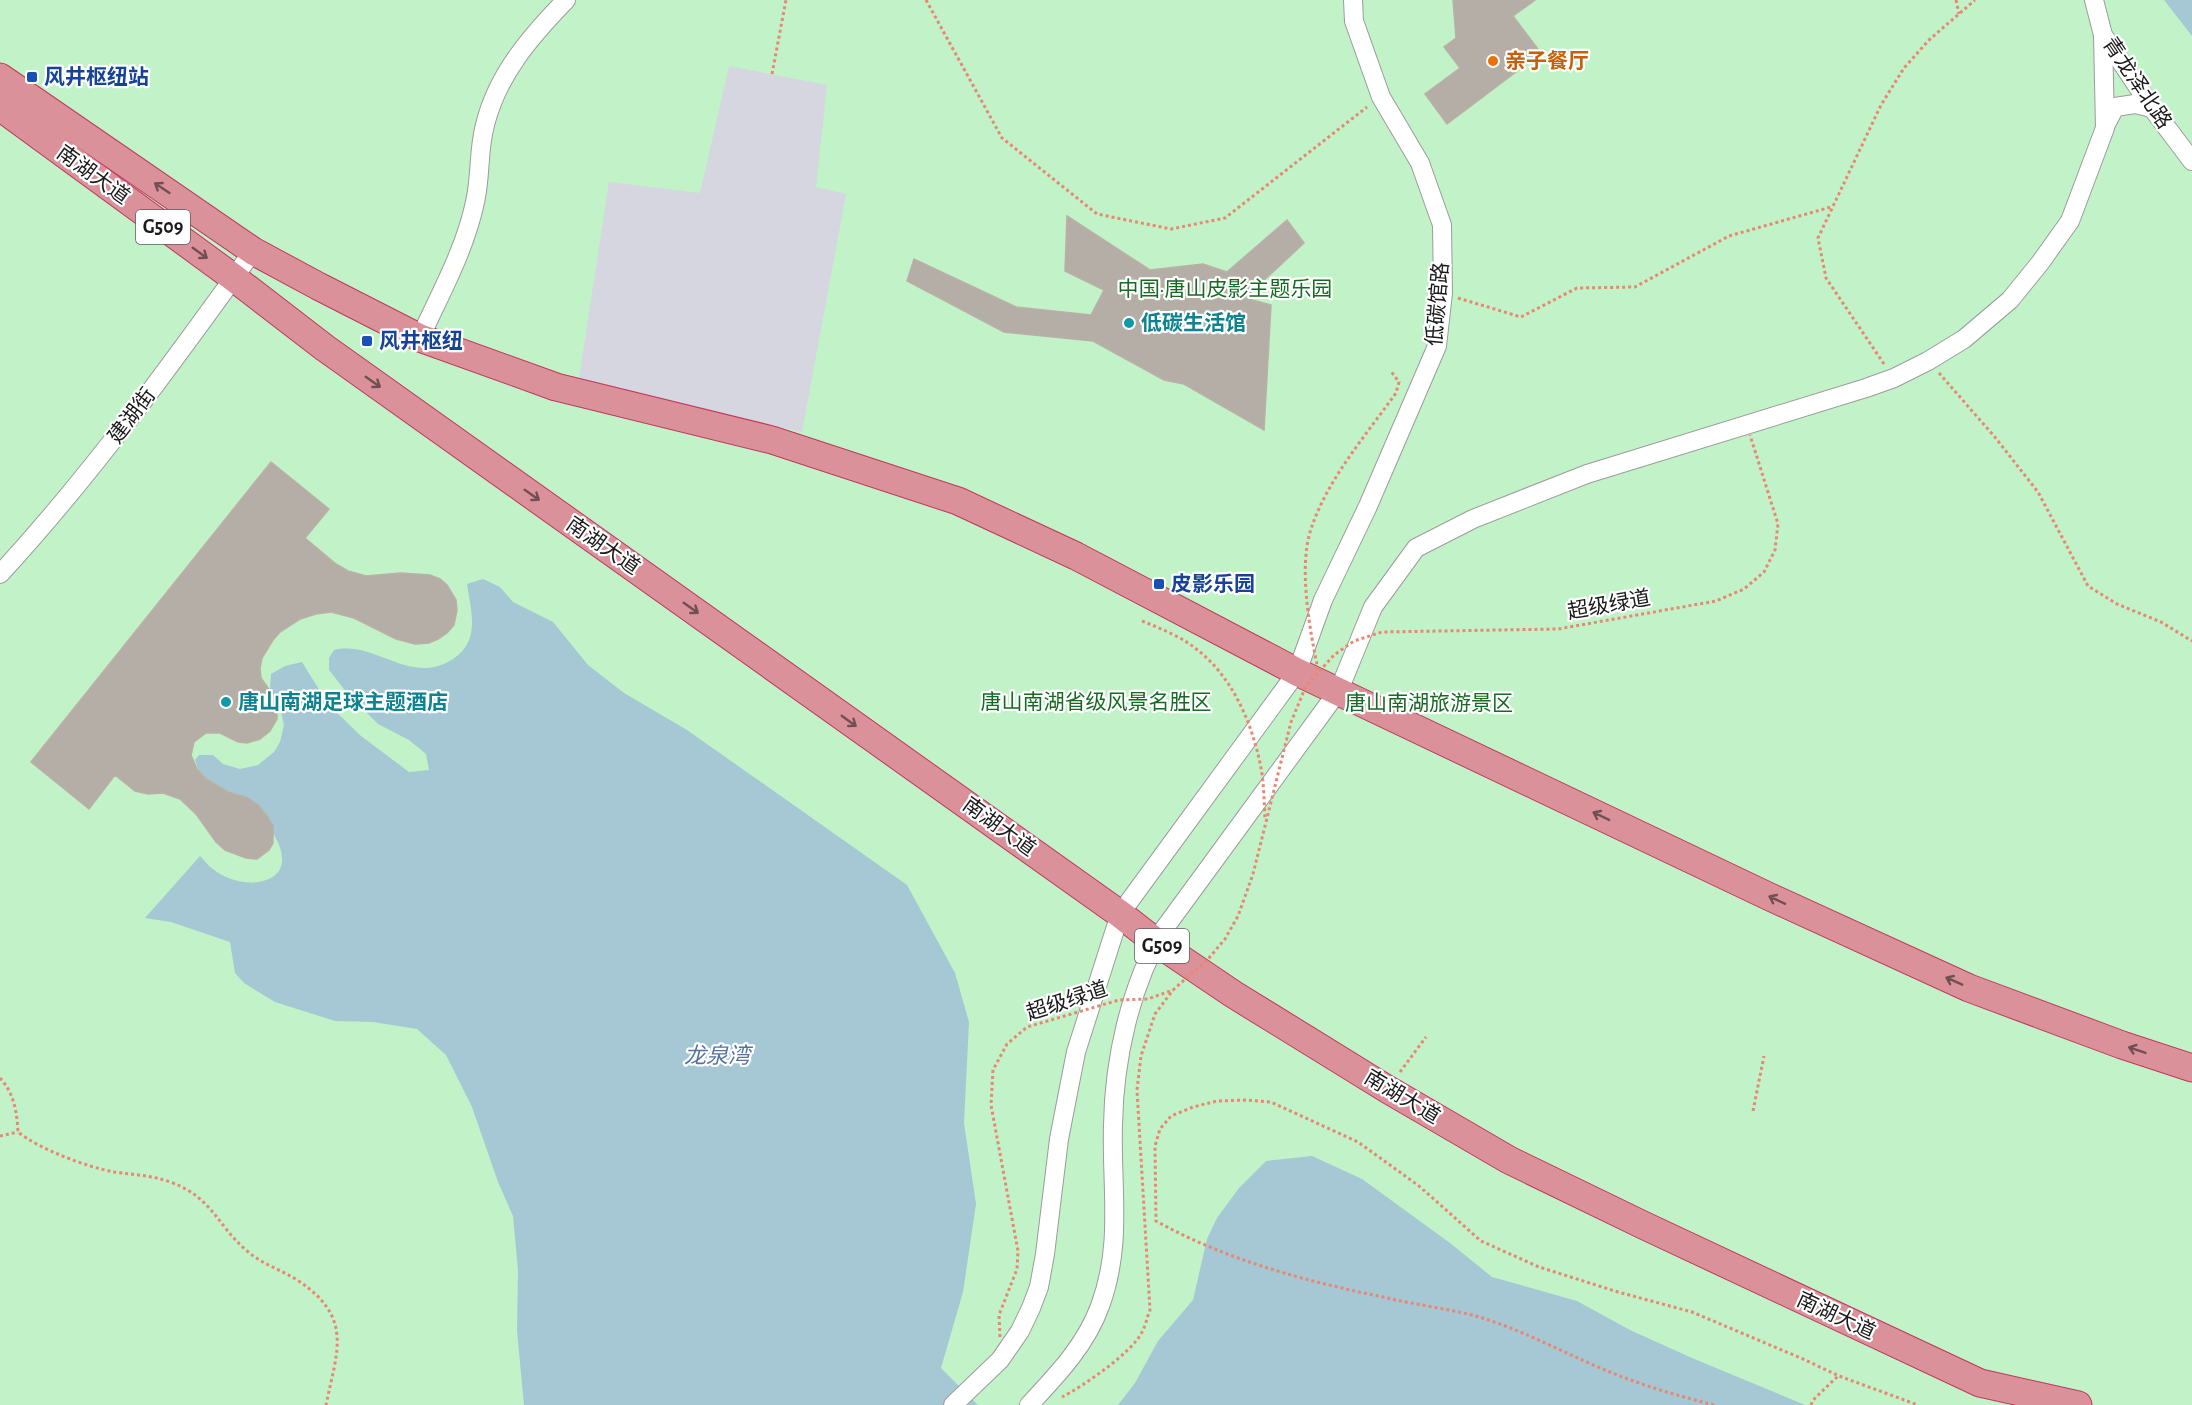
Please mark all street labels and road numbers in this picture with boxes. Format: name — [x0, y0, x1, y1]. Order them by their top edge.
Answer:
street label: 青龙泽北路 — [2099, 33, 2176, 132]
street label: 南湖大道 — [53, 141, 134, 208]
road number: G509 — [136, 210, 190, 244]
street label: 低碳馆路 — [1423, 261, 1452, 347]
street label: 建湖街 — [104, 384, 159, 447]
street label: 南湖大道 — [563, 512, 644, 579]
street label: 超级绿道 — [1566, 586, 1652, 623]
street label: 南湖大道 — [959, 793, 1040, 860]
road number: G509 — [1135, 929, 1189, 963]
street label: 超级绿道 — [1024, 977, 1110, 1024]
street label: 南湖大道 — [1361, 1066, 1444, 1128]
street label: 南湖大道 — [1793, 1288, 1879, 1343]

